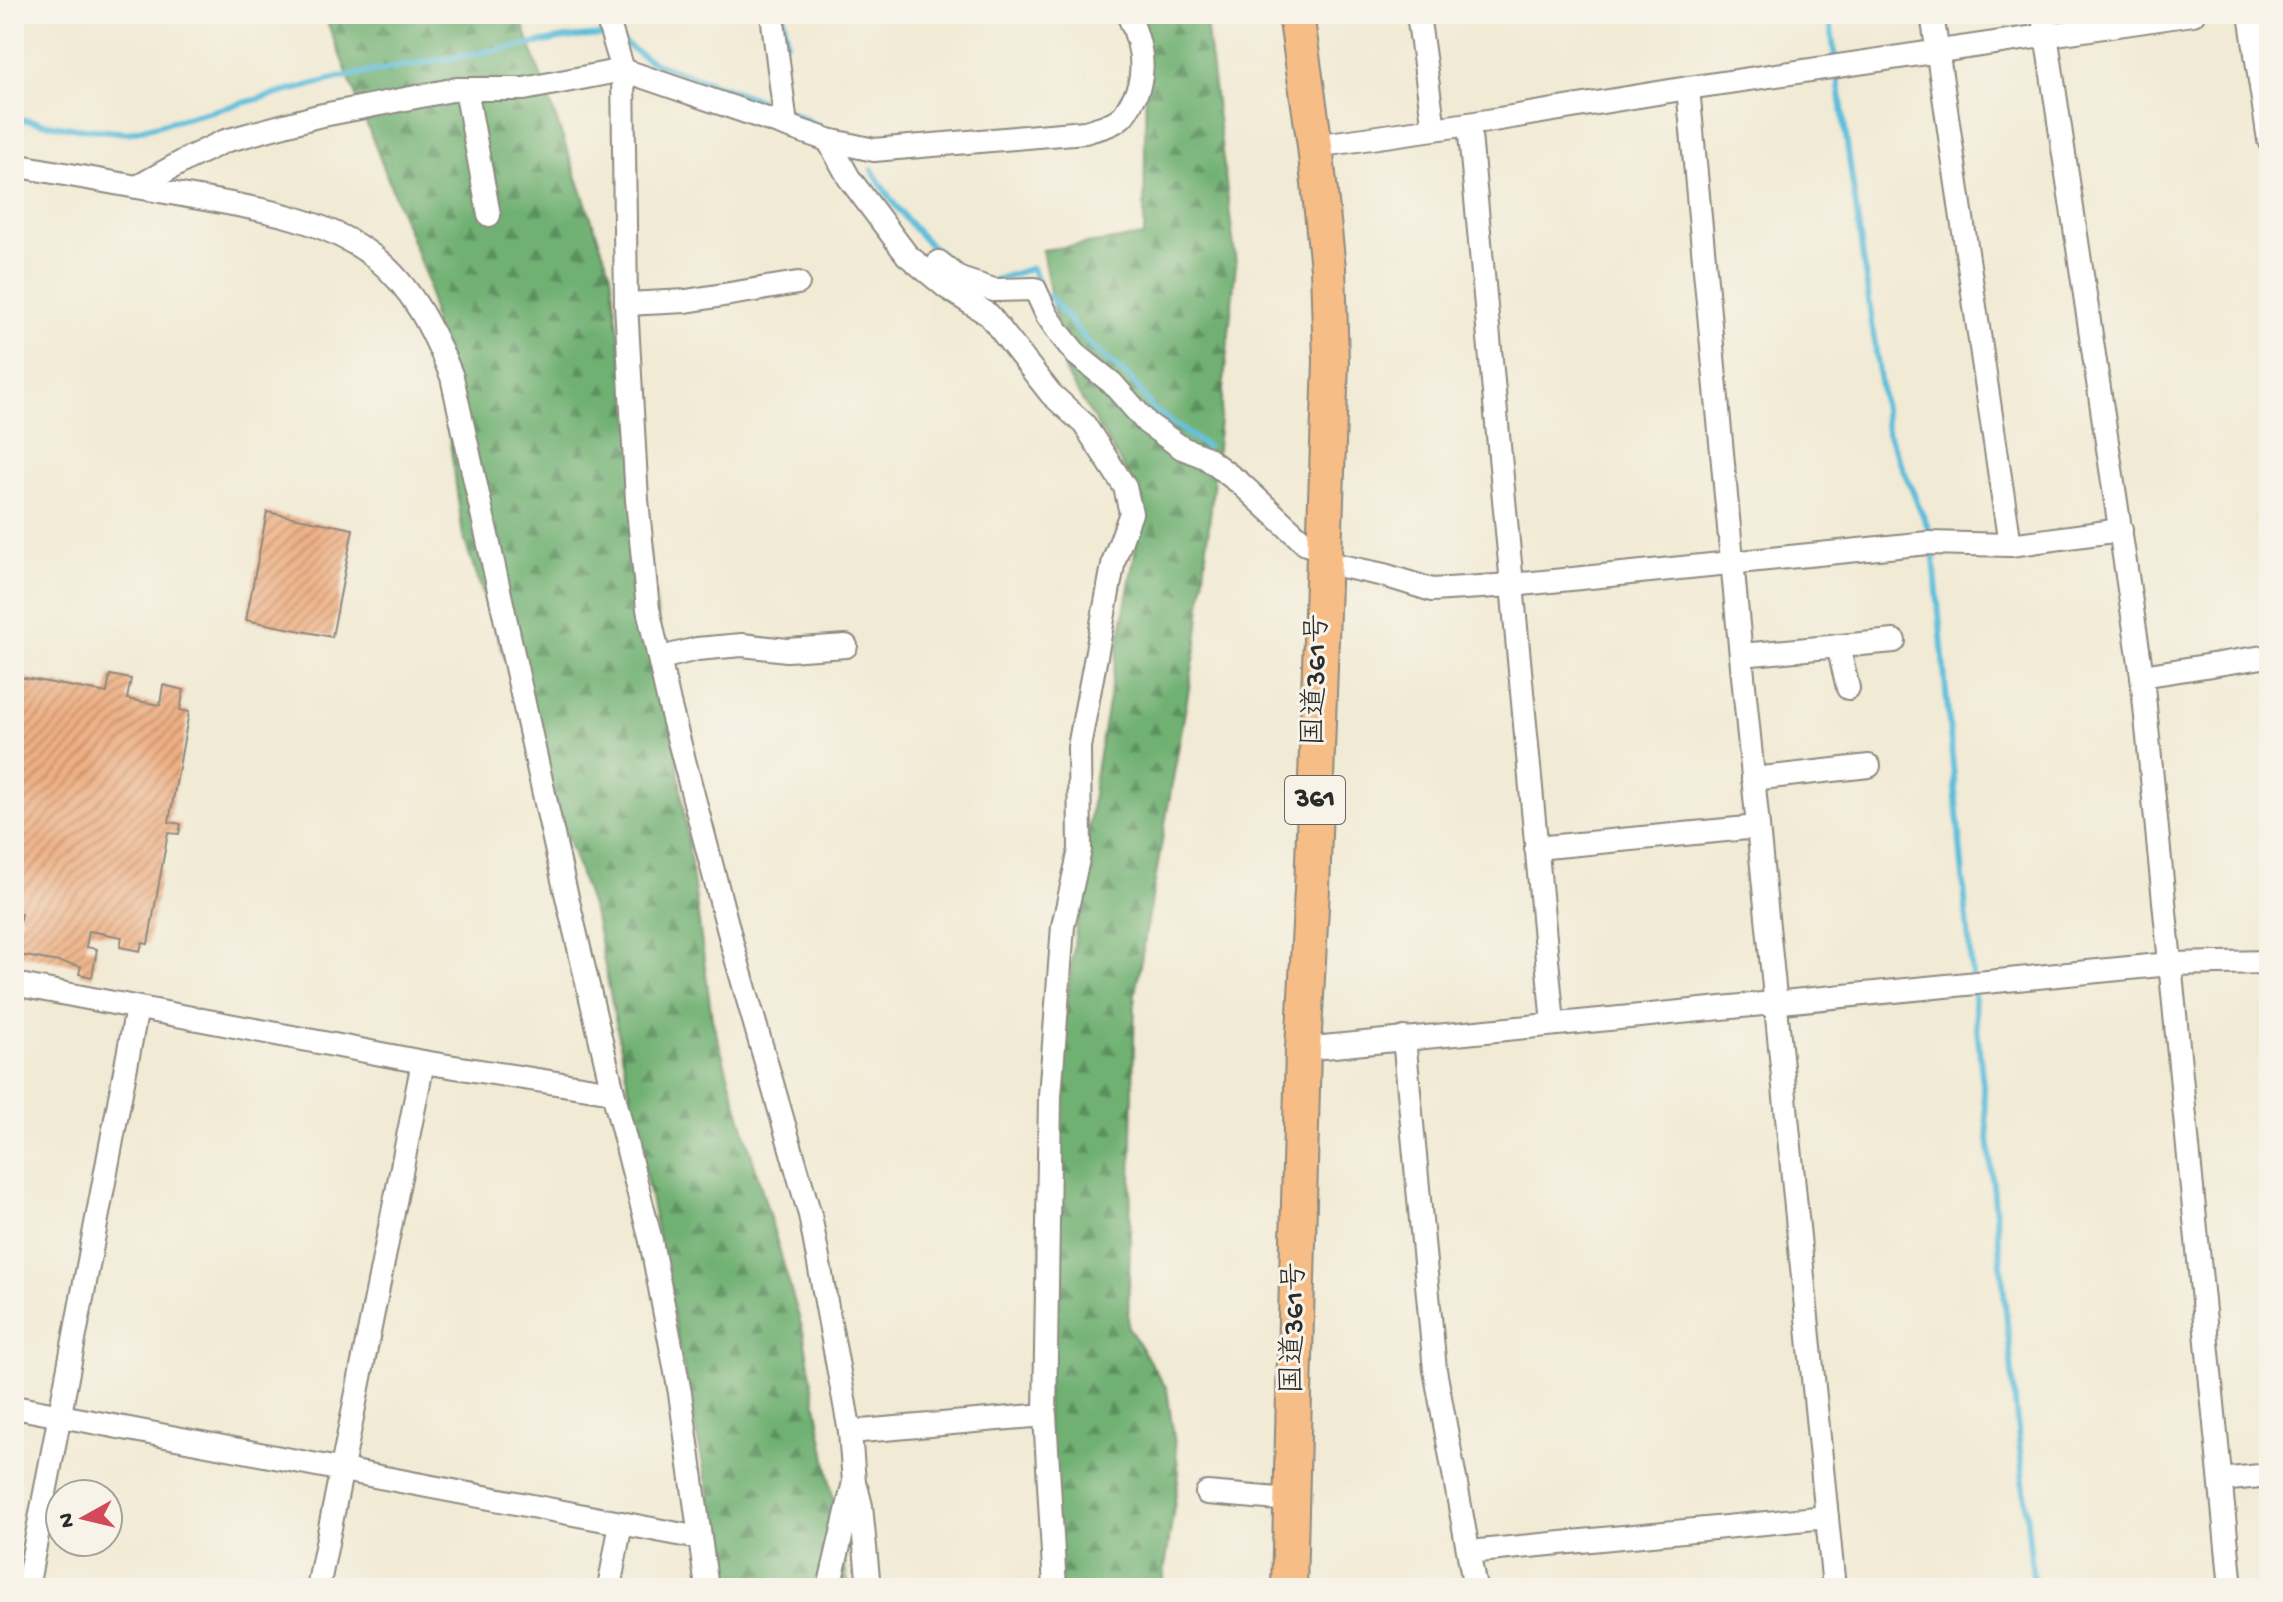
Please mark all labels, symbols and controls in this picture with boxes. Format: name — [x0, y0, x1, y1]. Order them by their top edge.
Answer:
street label: 国道361号 — [1297, 613, 1338, 747]
road number: 361 — [1285, 776, 1345, 824]
street label: 国道361号 — [1276, 1261, 1315, 1395]
north arrow — [44, 1478, 124, 1558]
text: N — [54, 1511, 82, 1529]

